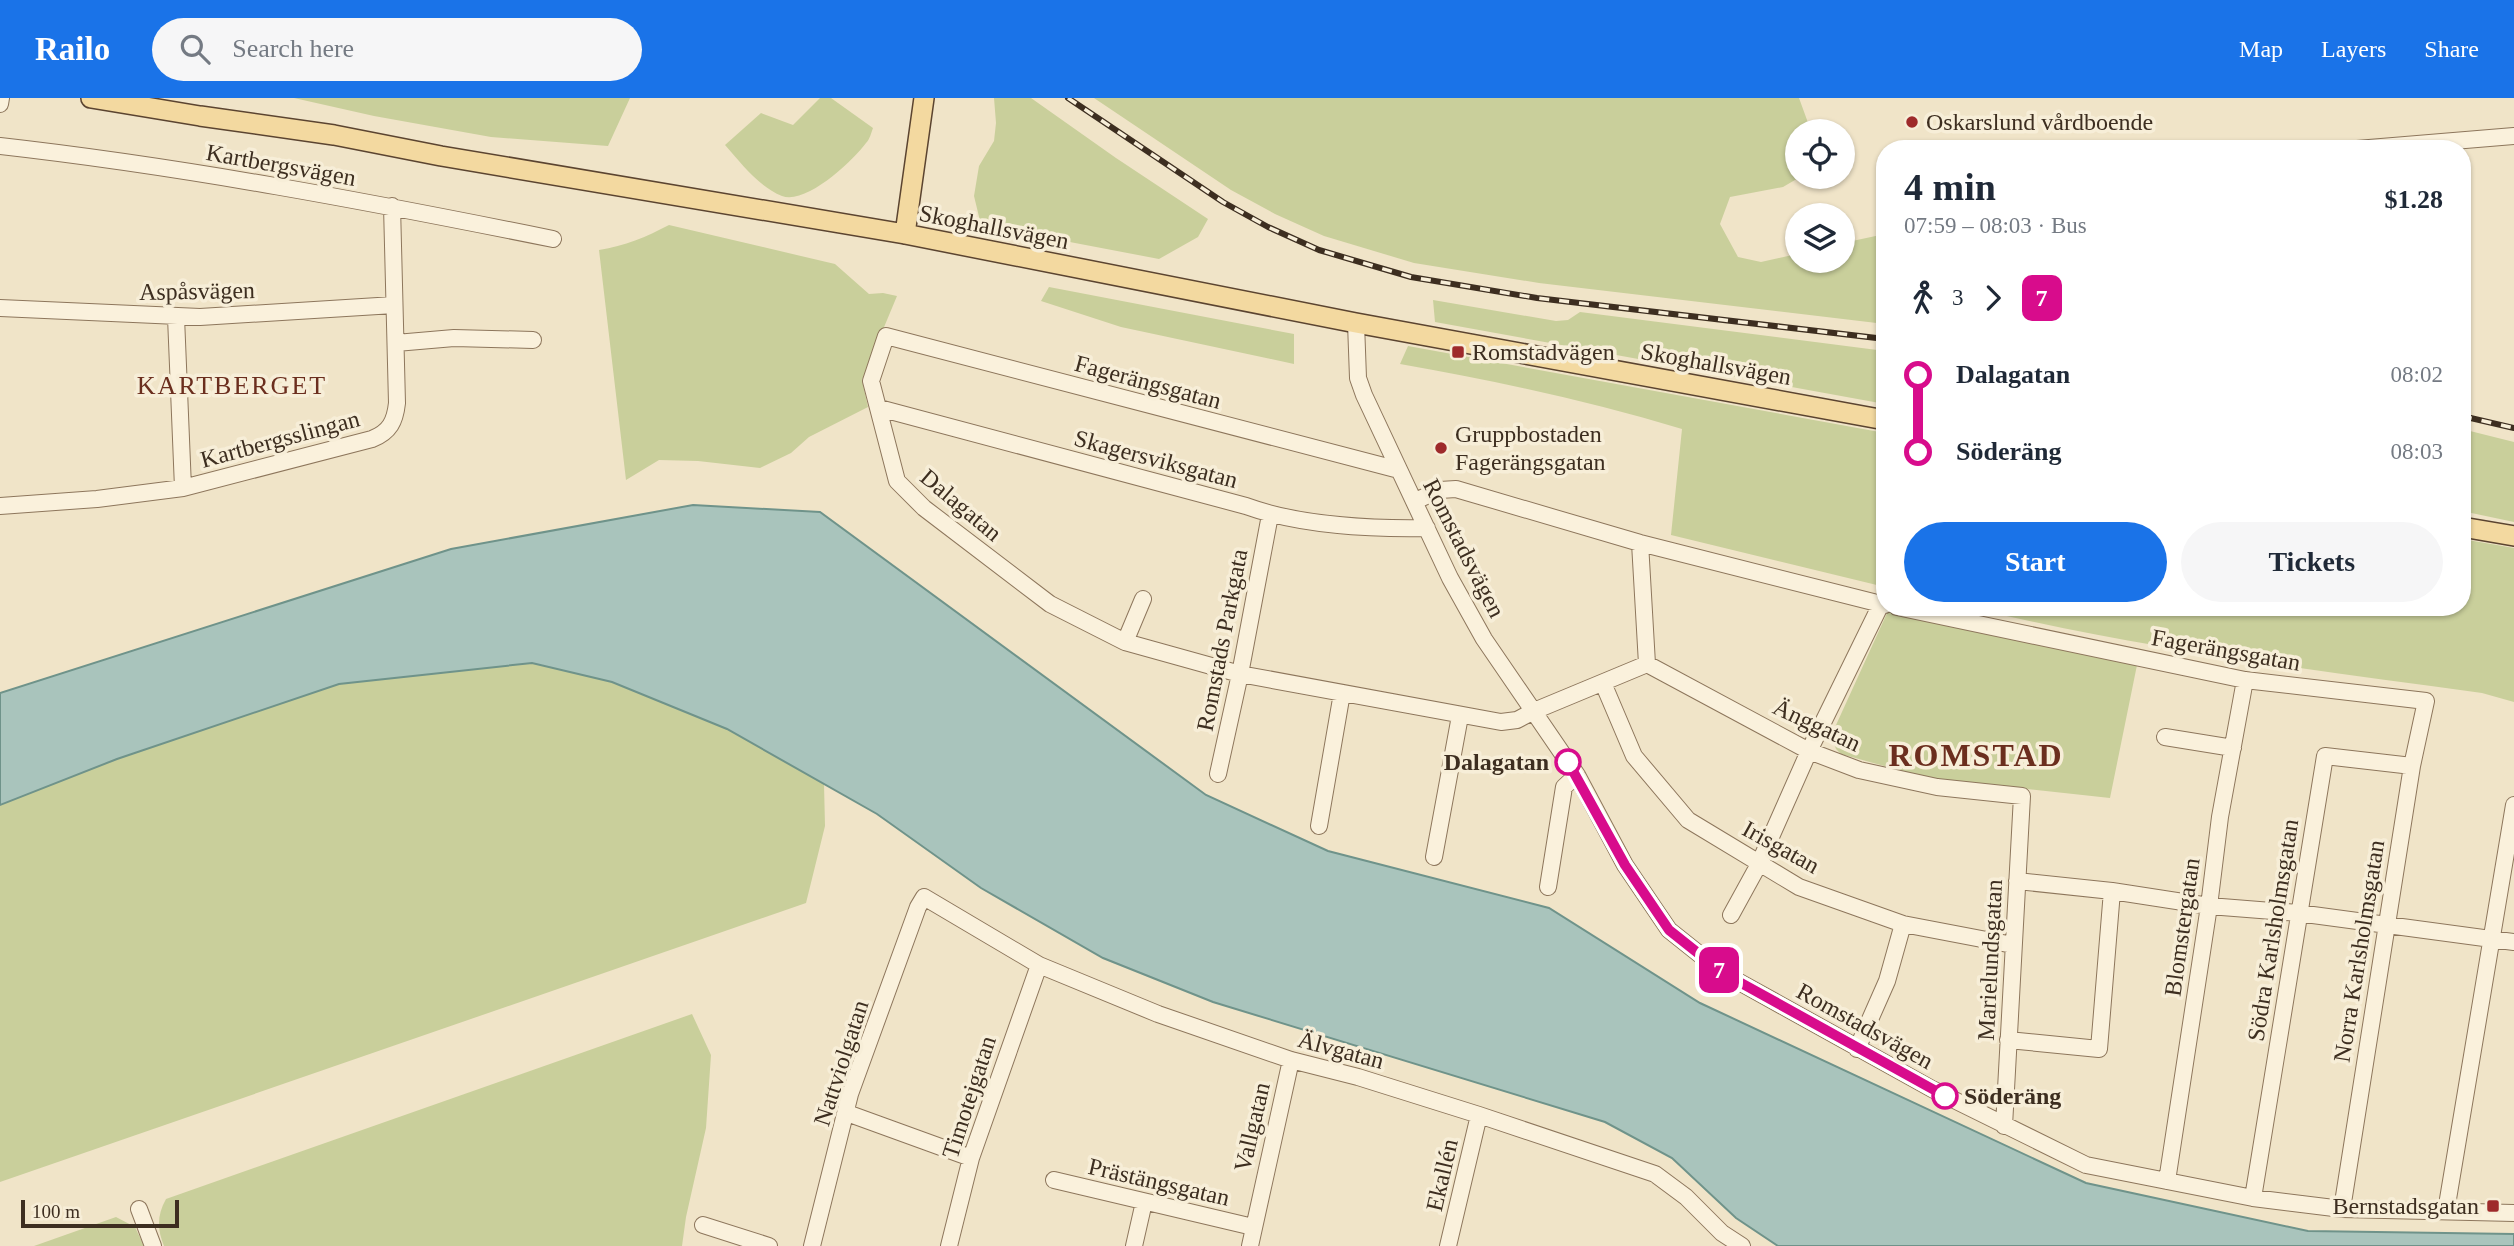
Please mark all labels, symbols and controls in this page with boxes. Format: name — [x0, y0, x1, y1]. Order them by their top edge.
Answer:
search box — [152, 18, 642, 81]
icon: search — [176, 30, 214, 68]
text: Railo — [35, 31, 110, 67]
text: Search here — [232, 34, 354, 63]
text: Map — [2239, 36, 2283, 62]
text: Layers — [2321, 36, 2386, 62]
text: Share — [2424, 36, 2479, 62]
place label: Oskarslund vårdboende — [1926, 109, 2153, 135]
marker: Oskarslund vårdboende — [1904, 114, 1920, 130]
map controls — [1785, 119, 1855, 273]
button: locate — [1785, 119, 1855, 189]
street label: Kartbergsvägen — [204, 139, 358, 191]
text: 4 min — [1904, 166, 1996, 208]
text: $1.28 — [2385, 185, 2443, 214]
street label: Skoghallsvägen — [917, 200, 1071, 254]
button: layers — [1785, 203, 1855, 273]
text: 07:59 – 08:03 · Bus — [1904, 213, 2087, 238]
street label: Aspåsvägen — [139, 277, 255, 305]
icon: walk — [1904, 279, 1942, 317]
icon: forward — [1974, 279, 2012, 317]
text: 3 — [1952, 285, 1964, 310]
text: 7 — [2036, 285, 2048, 311]
street label: Skoghallsvägen — [1639, 338, 1793, 390]
place label: Romstadvägen — [1472, 339, 1615, 365]
marker: Romstadvägen — [1450, 344, 1466, 360]
street label: Fagerängsgatan — [1072, 350, 1224, 414]
text: Dalagatan — [1956, 360, 2070, 389]
text: 08:02 — [2391, 362, 2443, 387]
district label: KARTBERGET — [137, 371, 327, 400]
street label: Kartbergsslingan — [198, 405, 362, 473]
place label: Gruppbostaden Fagerängsgatan — [1455, 421, 1606, 475]
street label: Skagersviksgatan — [1072, 425, 1240, 493]
text: Söderäng — [1956, 437, 2061, 466]
text: 08:03 — [2391, 439, 2443, 464]
marker: Gruppbostaden Fagerängsgatan — [1433, 440, 1449, 456]
street label: Dalagatan — [915, 464, 1007, 546]
street label: Romstadsvägen — [1418, 474, 1510, 622]
button: Start — [1904, 522, 2167, 602]
button: Tickets — [2181, 522, 2443, 602]
street label: Romstads Parkgata — [1192, 547, 1252, 733]
street label: Fagerängsgatan — [2150, 624, 2302, 676]
street label: Änggatan — [1769, 694, 1865, 756]
district label: ROMSTAD — [1888, 737, 2064, 773]
place label: Dalagatan — [1444, 749, 1549, 775]
marker: Dalagatan — [1555, 749, 1581, 775]
street label: Irisgatan — [1738, 815, 1824, 879]
street label: Södra Karlsholmsgatan — [2243, 817, 2303, 1043]
street label: Norra Karlsholmsgatan — [2329, 838, 2389, 1064]
street label: Blomstergatan — [2159, 856, 2205, 998]
street label: Marielundsgatan — [1973, 879, 2007, 1041]
line badge: 7 — [1696, 947, 1742, 993]
text: 7 — [1713, 957, 1725, 983]
street label: Romstadsvägen — [1792, 978, 1938, 1074]
street label: Nattviolgatan — [808, 997, 874, 1129]
street label: Älvgatan — [1295, 1026, 1387, 1074]
street label: Timotejgatan — [937, 1033, 1001, 1161]
street label: Vallgatan — [1229, 1080, 1275, 1174]
marker: Söderäng — [1932, 1083, 1958, 1109]
place label: Söderäng — [1964, 1083, 2061, 1109]
street label: Ekallén — [1421, 1136, 1463, 1214]
street label: Prästängsgatan — [1086, 1153, 1232, 1211]
place label: Bernstadsgatan — [2332, 1193, 2479, 1219]
scale bar — [21, 1197, 178, 1229]
marker: Bernstadsgatan — [2485, 1198, 2501, 1214]
text: 100 m — [32, 1201, 80, 1222]

